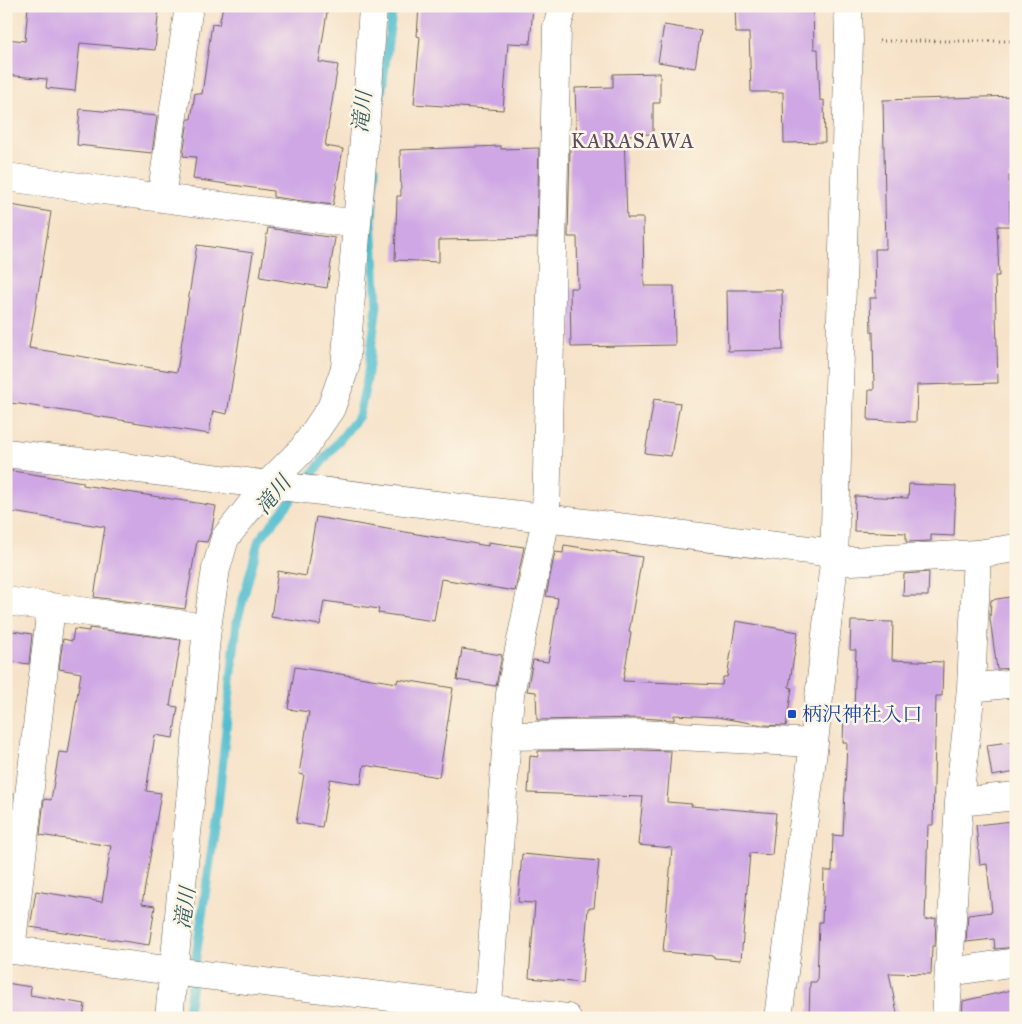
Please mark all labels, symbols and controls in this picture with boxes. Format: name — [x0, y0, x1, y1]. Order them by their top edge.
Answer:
water label: 滝川 — [347, 88, 377, 134]
district label: KARASAWA — [571, 128, 695, 154]
water label: 滝川 — [250, 469, 298, 520]
place label: 柄沢神社入口 — [802, 702, 922, 726]
marker: 柄沢神社入口 — [786, 708, 798, 720]
water label: 滝川 — [169, 883, 201, 931]

